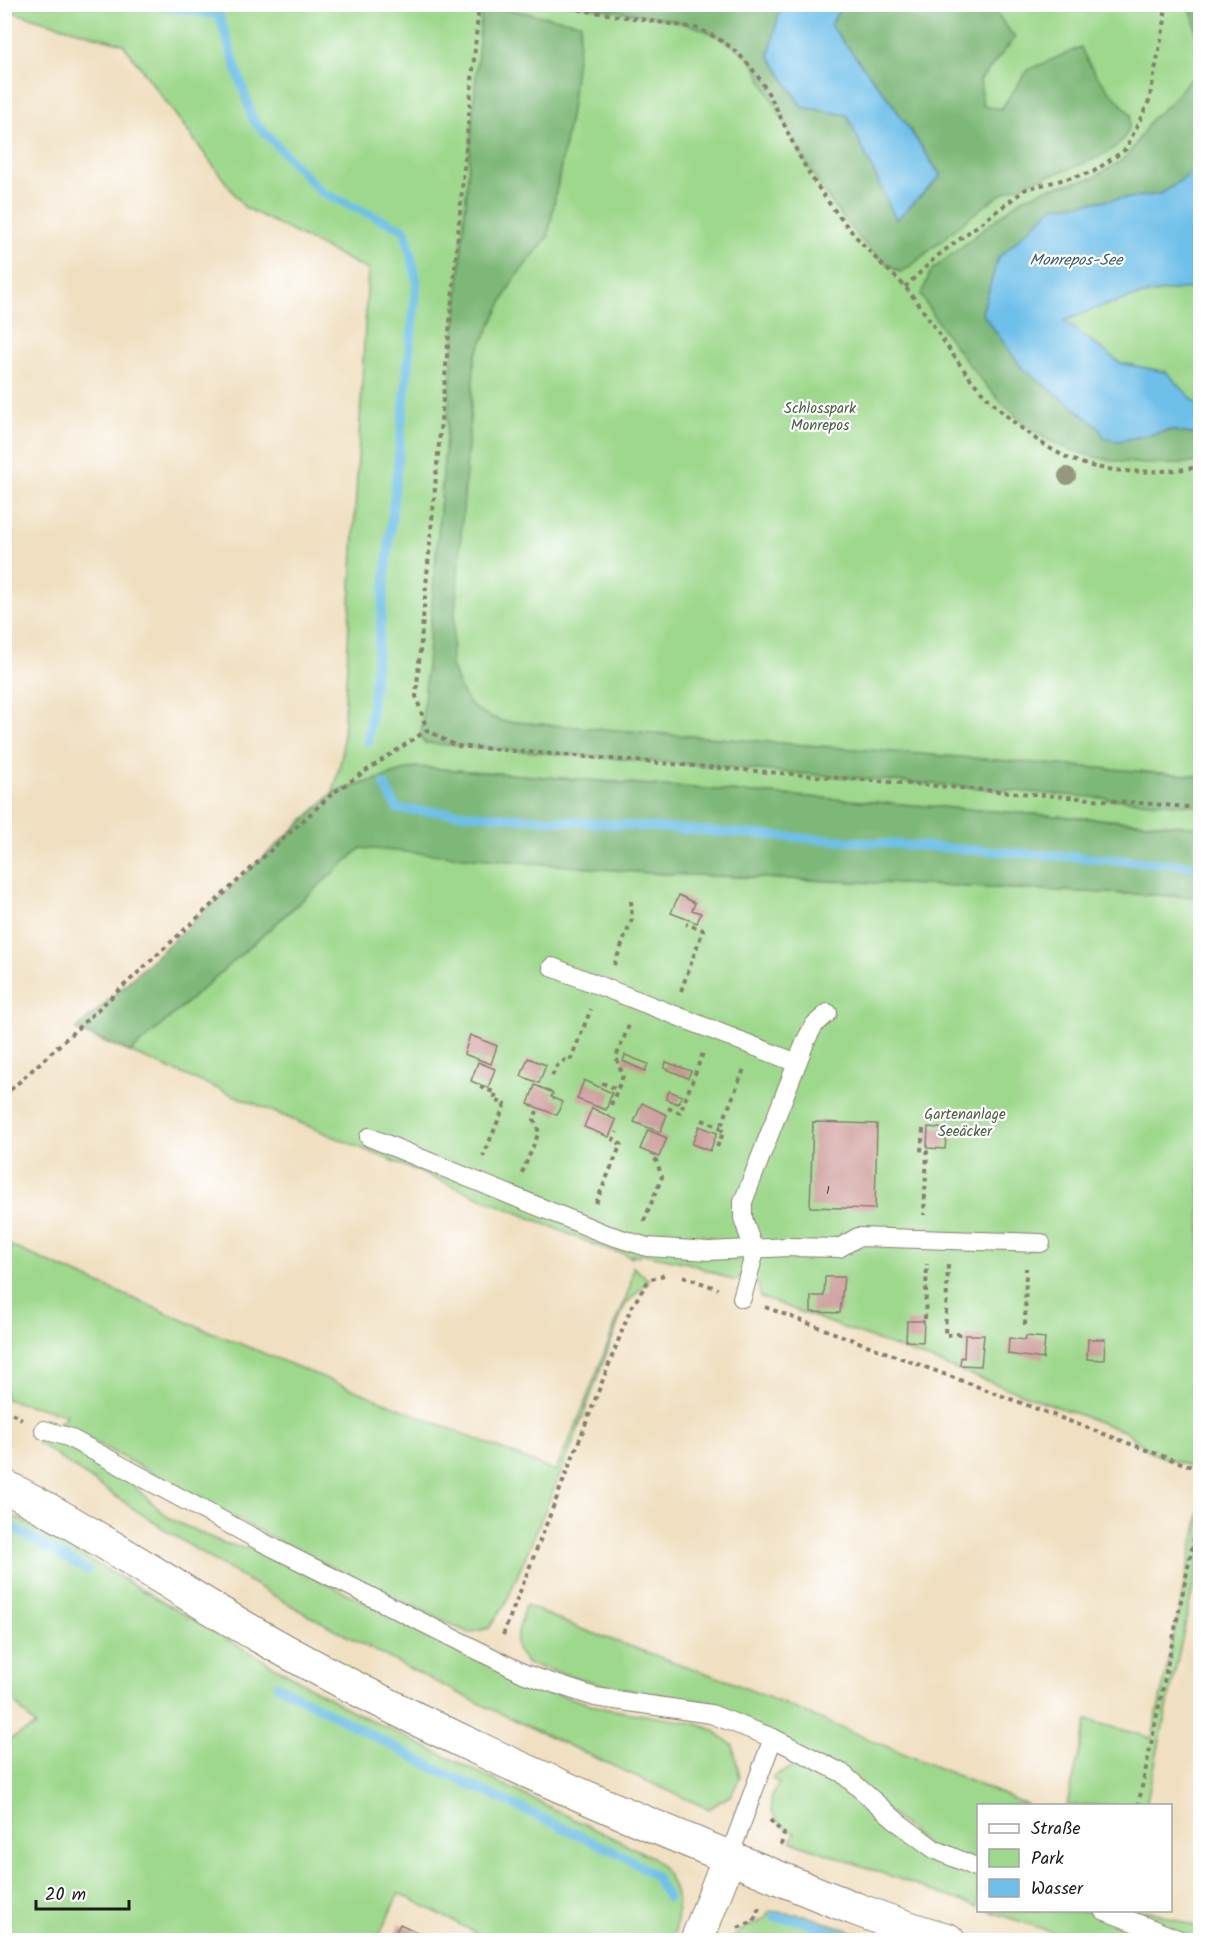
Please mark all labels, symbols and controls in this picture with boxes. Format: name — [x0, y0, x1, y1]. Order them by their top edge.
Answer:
water label: Monrepos-See — [1030, 248, 1124, 273]
park label: Schlosspark Monrepos — [784, 397, 857, 438]
park label: Gartenanlage Seeäcker — [924, 1103, 1006, 1144]
house number: 1 — [826, 1181, 830, 1200]
legend — [977, 1804, 1172, 1912]
text: Straße — [1031, 1815, 1081, 1844]
text: Park — [1031, 1845, 1064, 1874]
scale bar — [36, 1873, 129, 1911]
text: Wasser — [1031, 1875, 1084, 1904]
text: 20 m — [45, 1881, 86, 1910]

